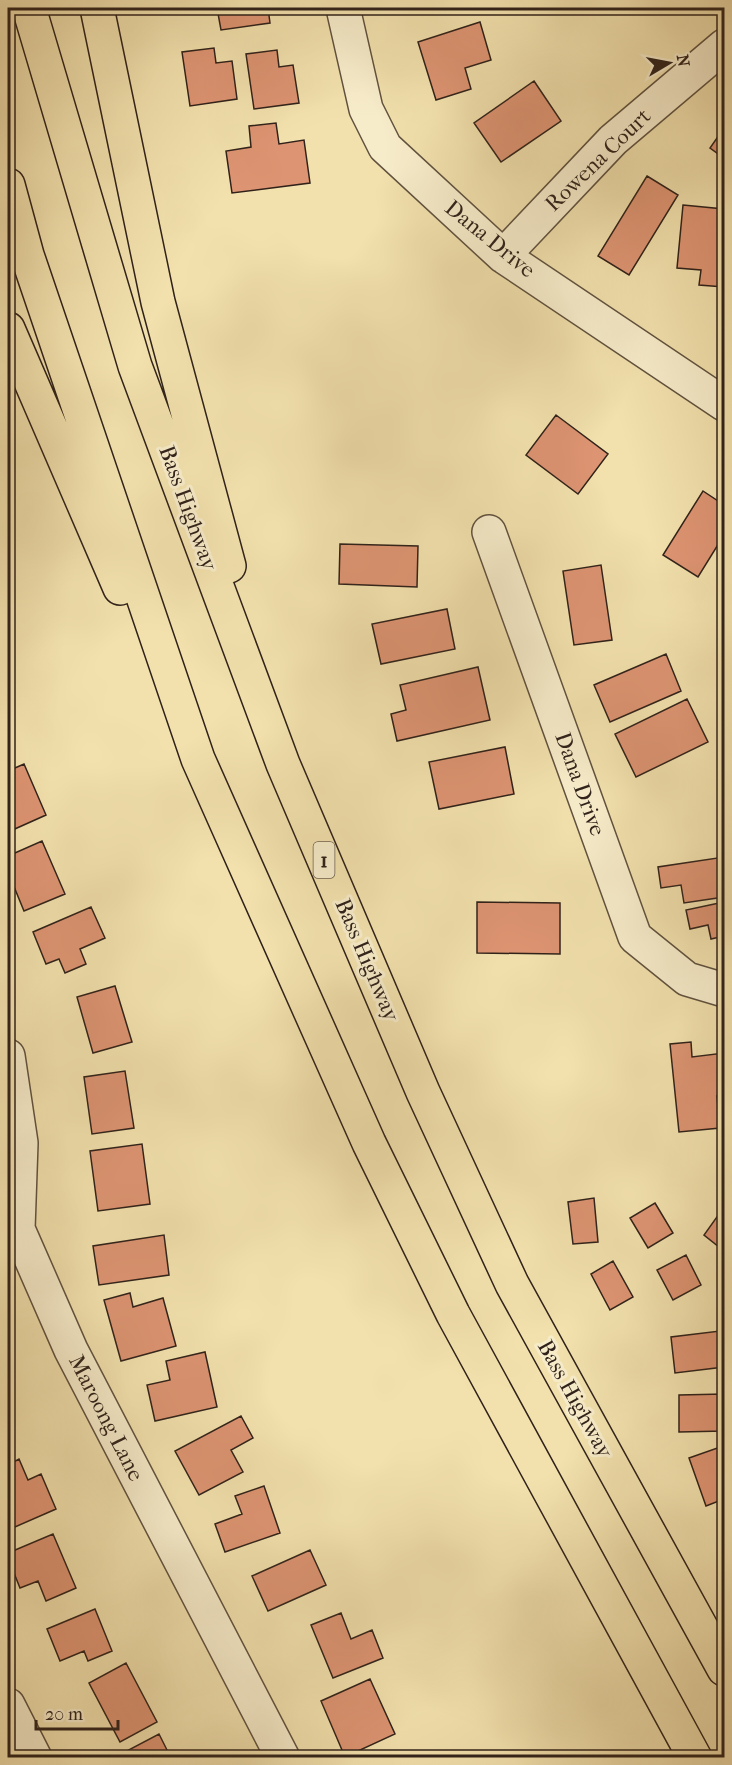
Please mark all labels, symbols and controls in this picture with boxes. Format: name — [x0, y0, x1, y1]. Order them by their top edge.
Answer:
north arrow — [639, 33, 699, 93]
text: N — [673, 53, 694, 69]
street label: Rowena Court — [540, 103, 656, 217]
street label: Dana Drive — [440, 195, 540, 283]
street label: Bass Highway — [153, 442, 223, 575]
street label: Dana Drive — [549, 729, 611, 839]
road number: 1 — [314, 842, 334, 878]
street label: Bass Highway — [330, 895, 405, 1026]
street label: Bass Highway — [532, 1336, 619, 1464]
street label: Maroong Lane — [63, 1351, 149, 1485]
scale bar — [36, 1693, 118, 1731]
text: 20 m — [45, 1704, 83, 1725]

